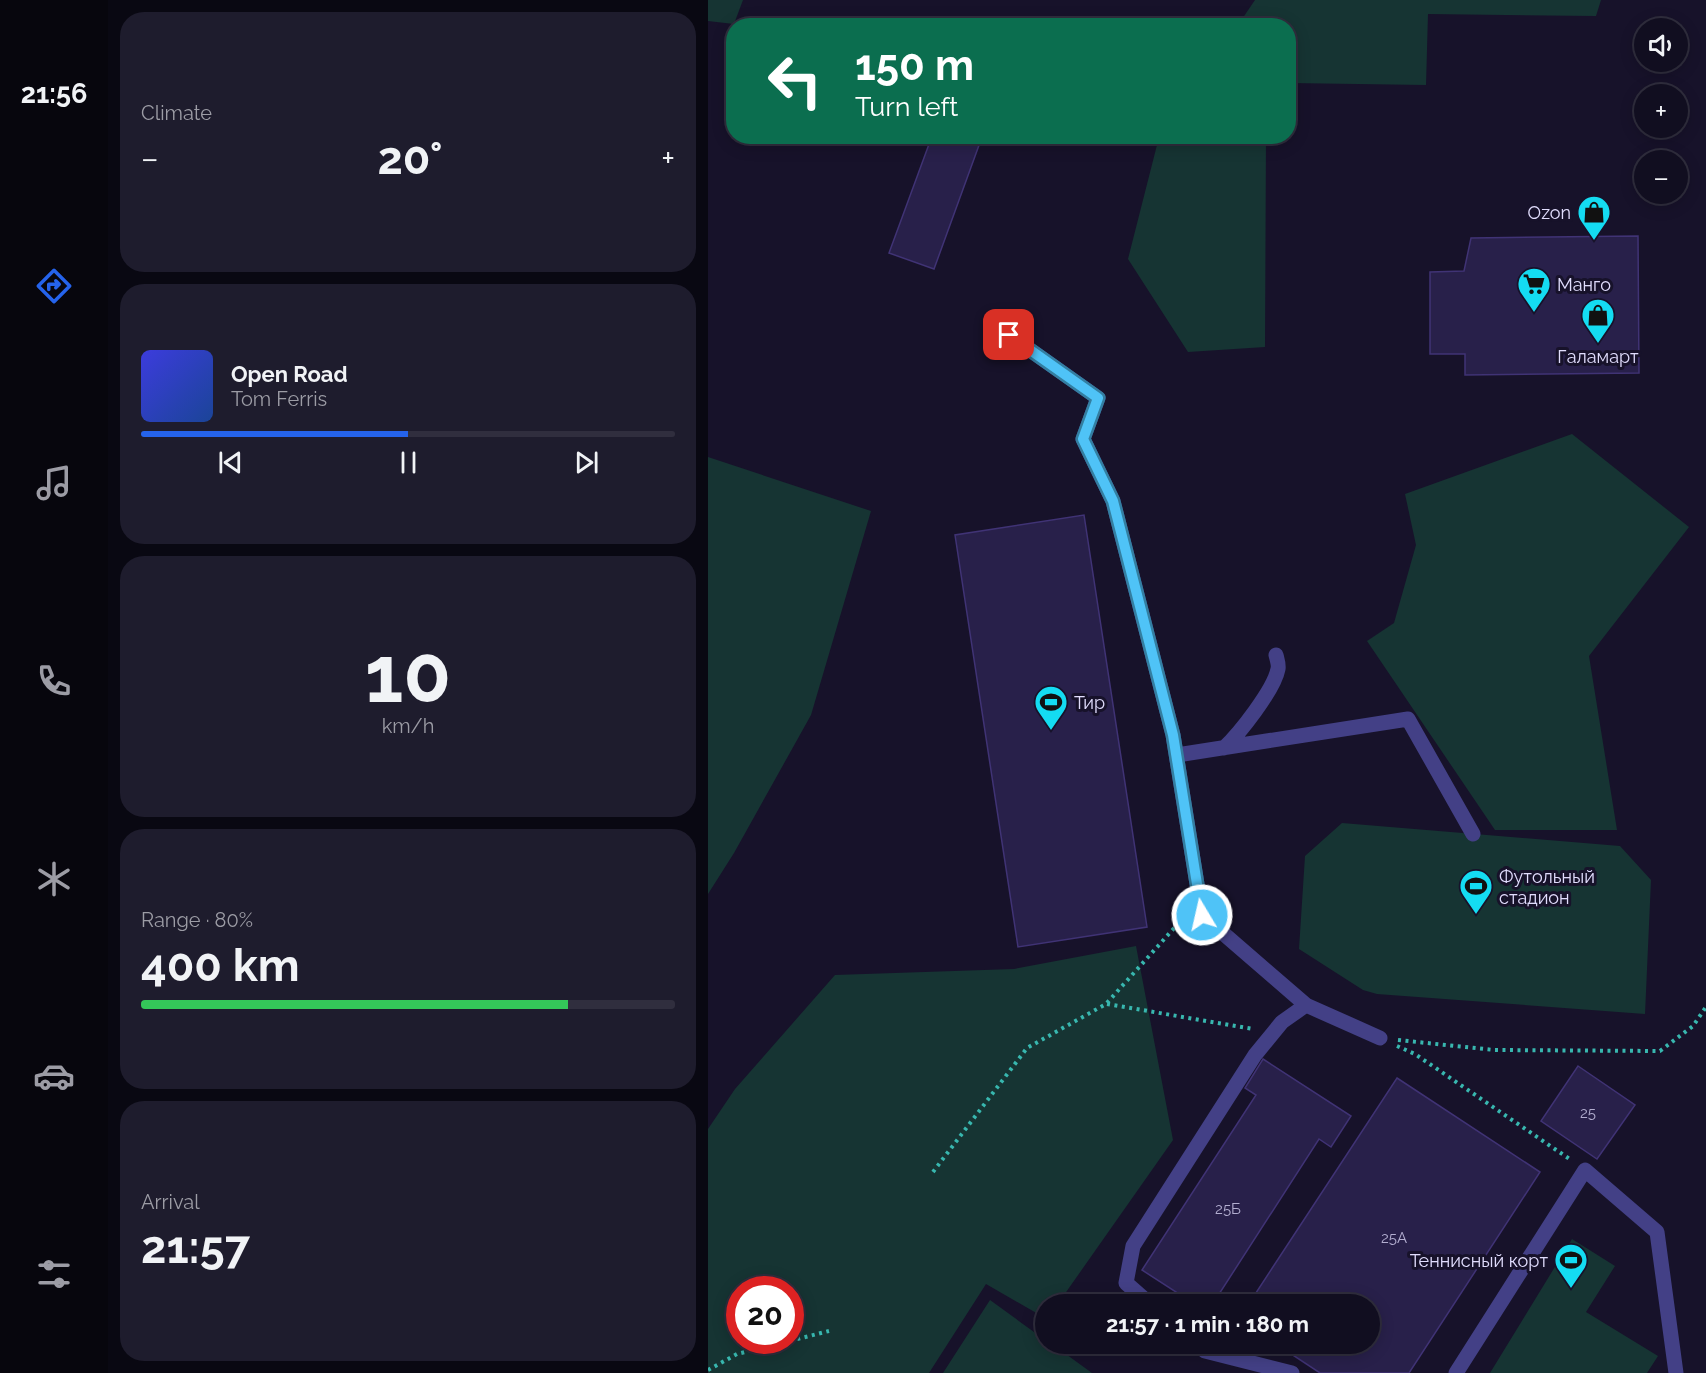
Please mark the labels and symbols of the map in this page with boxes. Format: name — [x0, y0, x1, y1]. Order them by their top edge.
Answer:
shop icon: Ozon — [1576, 194, 1612, 241]
place label: Ozon — [1528, 202, 1571, 223]
supermarket icon: Манго — [1516, 266, 1552, 313]
place label: Манго — [1557, 274, 1611, 295]
shop icon: Галамарт — [1580, 297, 1616, 344]
pin — [983, 309, 1034, 360]
place label: Галамарт — [1557, 346, 1639, 367]
sports icon: Тир — [1033, 684, 1069, 731]
place label: Тир — [1074, 692, 1105, 713]
place label: Футольный стадион — [1499, 866, 1595, 908]
sports icon: Футольный стадион — [1458, 868, 1494, 915]
position arrow — [1170, 883, 1234, 947]
house number: 25 — [1580, 1104, 1596, 1122]
house number: 25Б — [1215, 1200, 1241, 1218]
house number: 25А — [1381, 1229, 1407, 1247]
sports icon: Теннисный корт — [1553, 1242, 1589, 1289]
place label: Теннисный корт — [1410, 1250, 1548, 1271]
speed limit sign: 20 — [726, 1276, 804, 1354]

